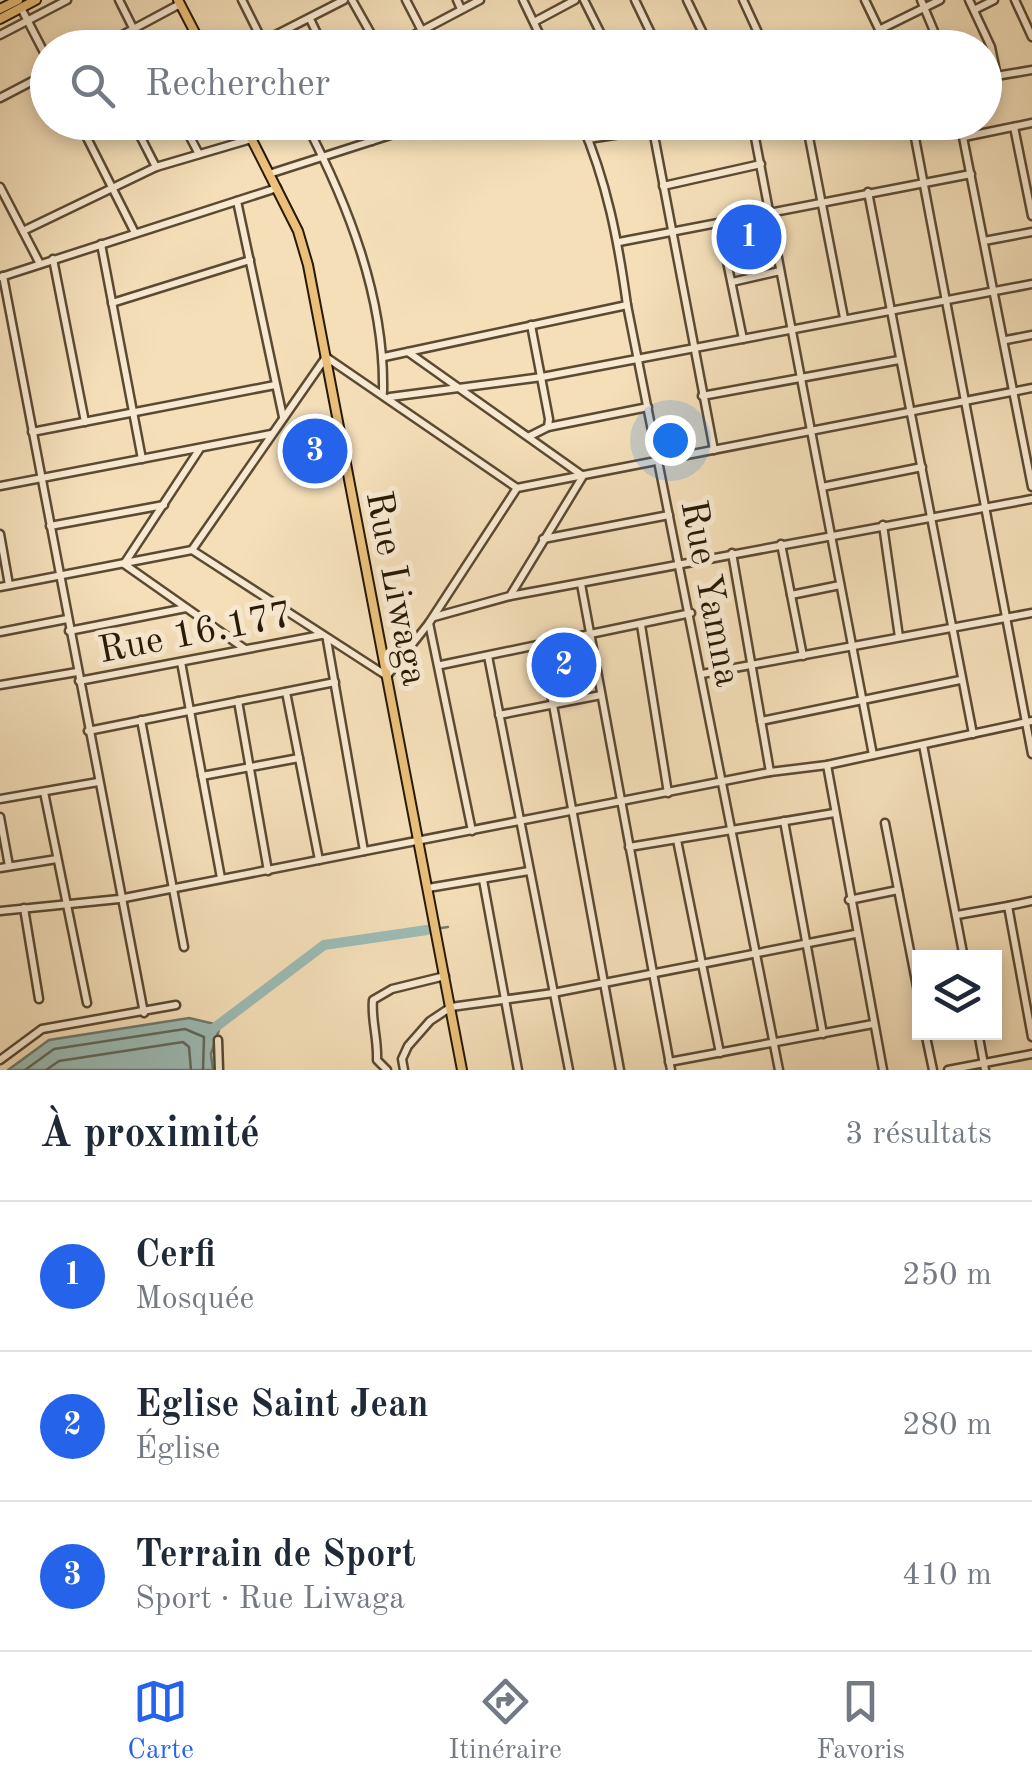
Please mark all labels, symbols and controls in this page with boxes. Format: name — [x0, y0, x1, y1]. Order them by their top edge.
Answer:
search box — [30, 30, 1002, 140]
icon: search — [65, 58, 120, 113]
text: Rechercher — [145, 66, 330, 104]
pin: 1 — [716, 200, 782, 274]
pin: 3 — [282, 414, 348, 488]
your location — [645, 415, 696, 466]
street label: Rue Liwaga — [358, 488, 433, 689]
street label: Rue Yamna — [672, 497, 746, 690]
street label: Rue 16.177 — [96, 597, 296, 671]
pin: 2 — [532, 628, 596, 702]
map controls — [912, 950, 1002, 1040]
button: layers — [912, 950, 1002, 1040]
text: À proximité — [40, 1114, 260, 1156]
text: 3 résultats — [845, 1119, 992, 1151]
text: Cerfi — [135, 1237, 216, 1275]
text: 1 — [63, 1260, 82, 1292]
text: 250 m — [902, 1260, 992, 1292]
text: Mosquée — [135, 1284, 254, 1316]
text: Eglise Saint Jean — [135, 1387, 429, 1425]
text: 2 — [63, 1410, 82, 1442]
text: 280 m — [902, 1410, 992, 1442]
text: Église — [135, 1434, 220, 1466]
text: Terrain de Sport — [135, 1537, 416, 1575]
text: 3 — [63, 1560, 82, 1592]
text: 410 m — [902, 1560, 992, 1592]
text: Sport · Rue Liwaga — [135, 1584, 405, 1616]
tab: Carte — [127, 1674, 194, 1769]
tab: Itinéraire — [448, 1674, 562, 1769]
tab: Favoris — [816, 1674, 905, 1769]

